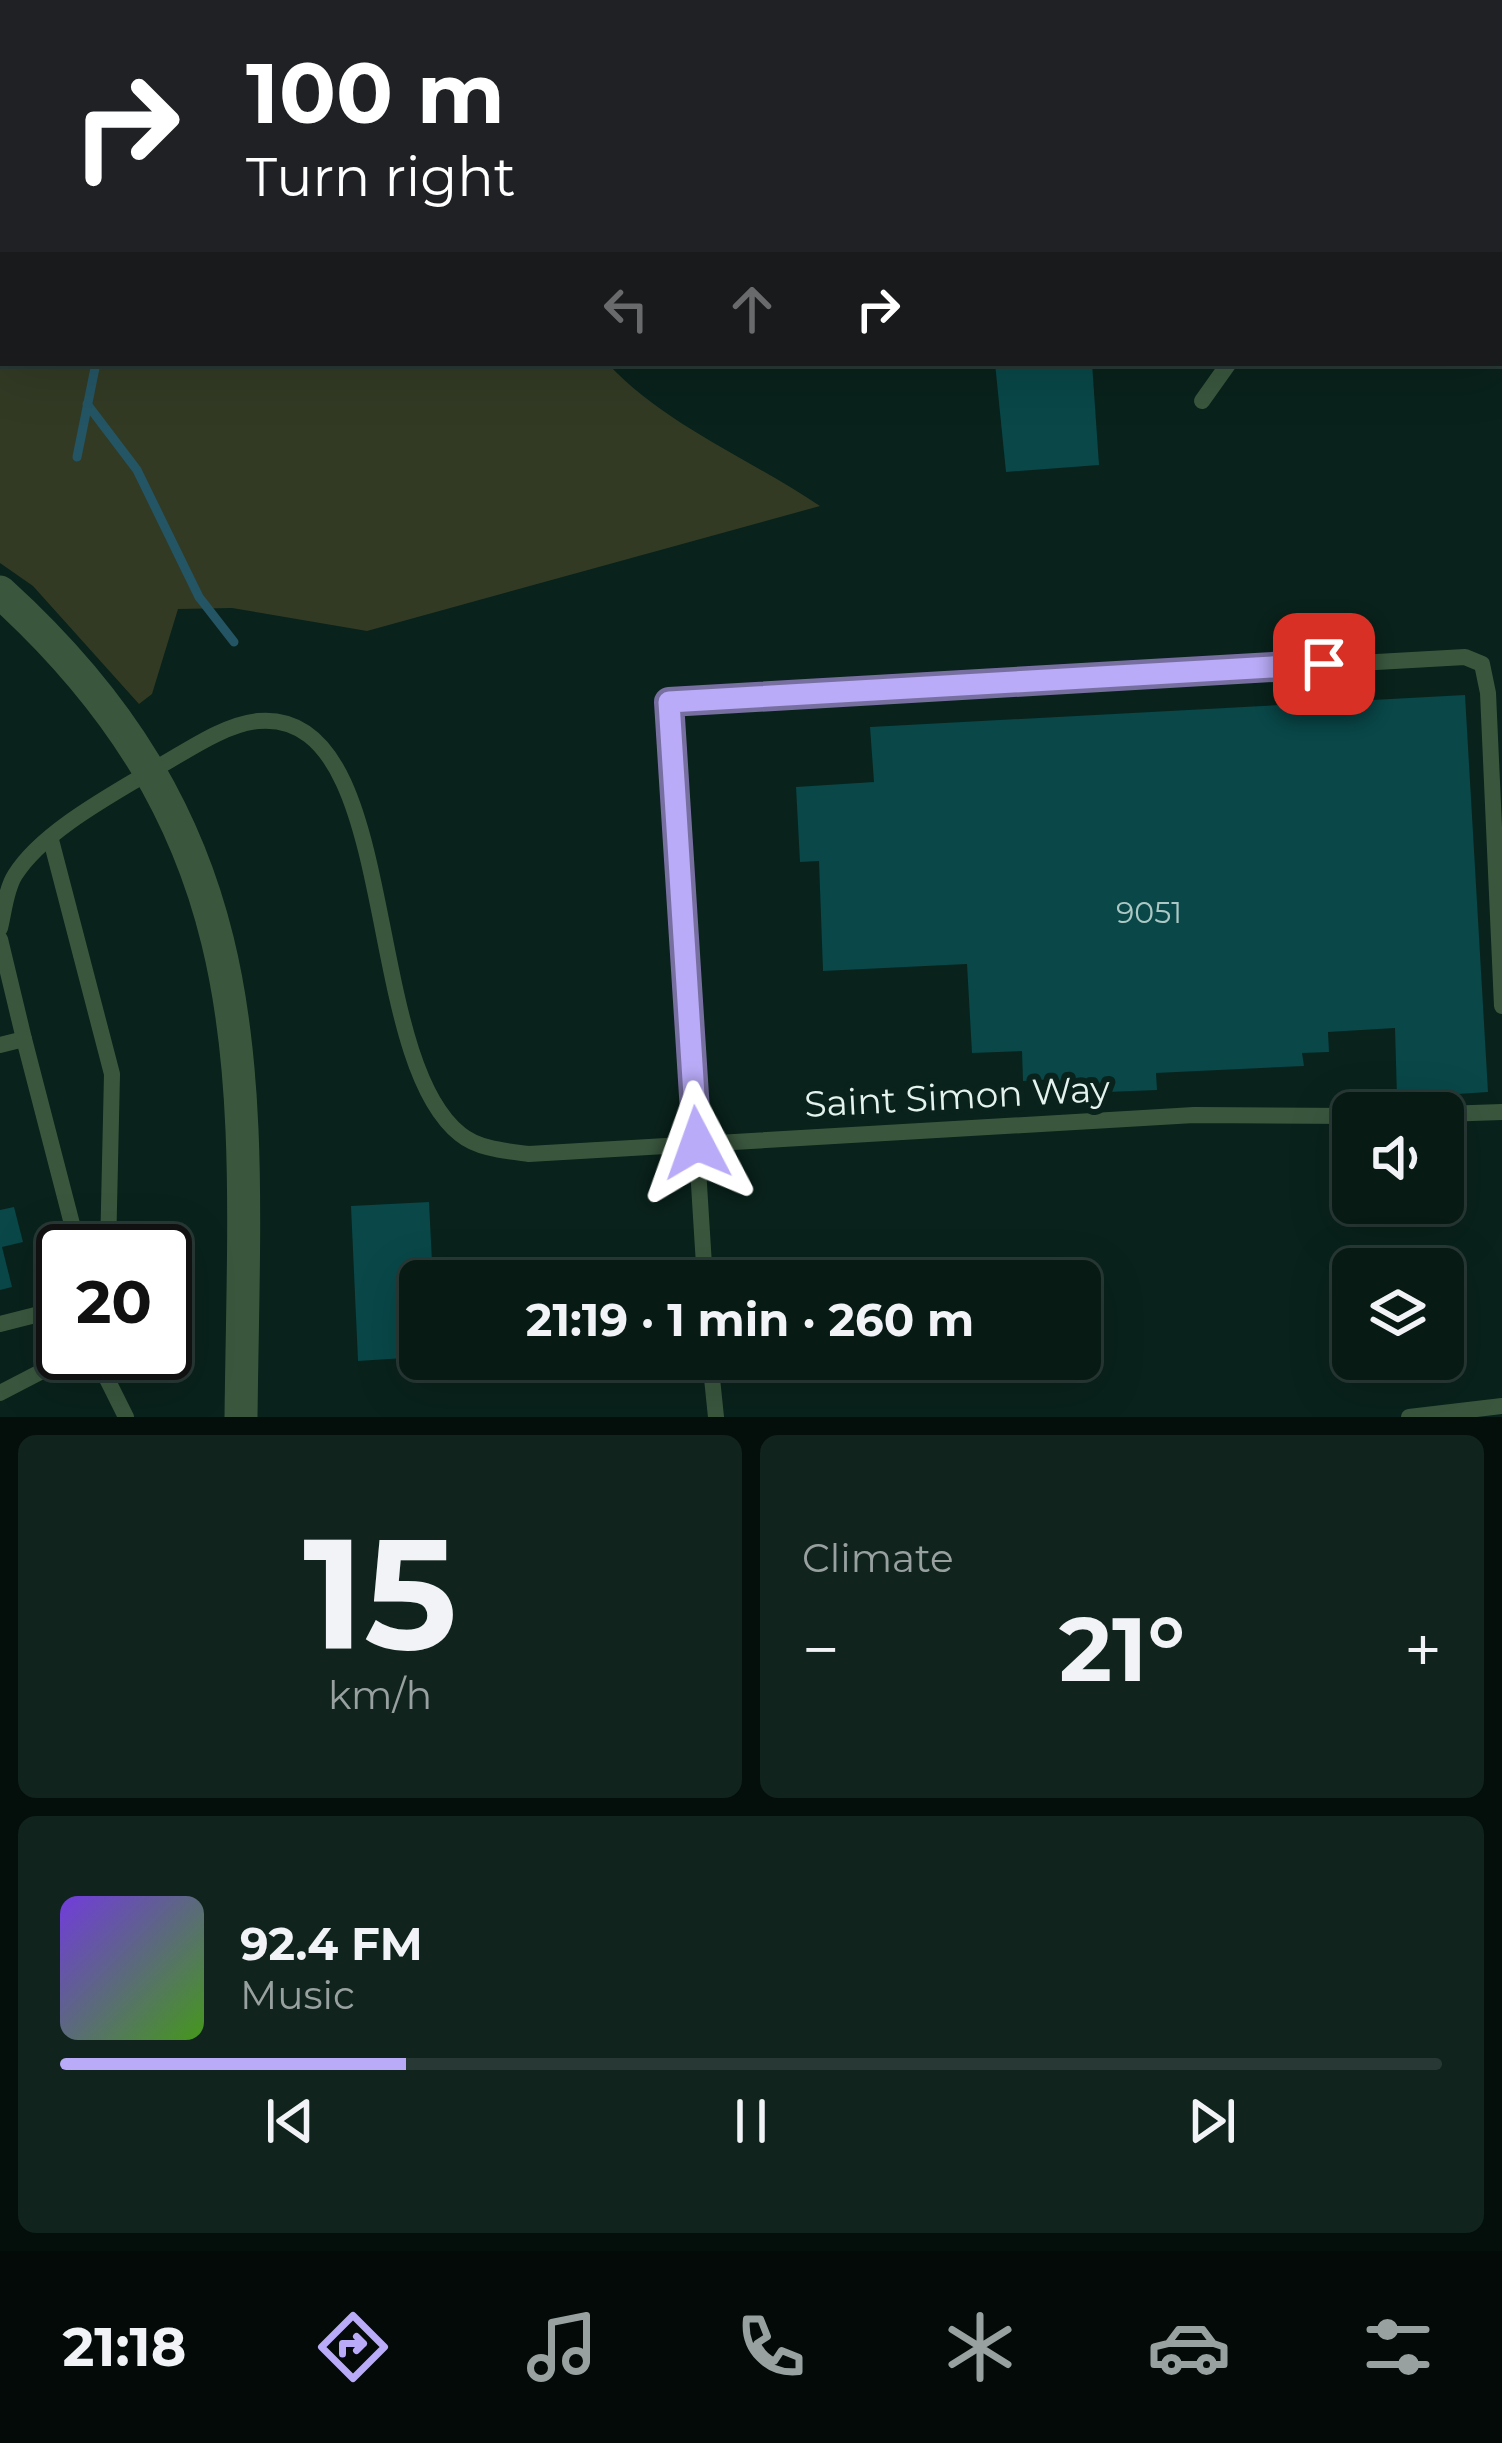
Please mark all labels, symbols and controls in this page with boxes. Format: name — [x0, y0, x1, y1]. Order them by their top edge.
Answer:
text: 100 m — [246, 42, 505, 144]
icon: right — [48, 48, 204, 204]
text: Turn right — [246, 144, 516, 210]
icon: left — [593, 276, 659, 342]
icon: ahead — [719, 276, 785, 342]
icon: right — [845, 276, 911, 342]
pin — [1273, 613, 1375, 715]
icon: arrive — [1291, 631, 1357, 697]
house number: 9051 — [1116, 894, 1182, 931]
street label: Saint Simon Way — [803, 1066, 1111, 1126]
position arrow — [634, 1080, 760, 1206]
map controls — [1332, 1092, 1464, 1380]
button: sound — [1332, 1092, 1464, 1224]
speed limit sign: 20 — [36, 1224, 192, 1380]
button: layers — [1332, 1248, 1464, 1380]
text: 21:19 · 1 min · 260 m — [526, 1292, 974, 1347]
text: 15 — [303, 1498, 457, 1688]
text: Climate — [802, 1534, 954, 1582]
text: 21° — [1059, 1594, 1185, 1704]
text: − — [802, 1609, 840, 1690]
text: + — [1404, 1609, 1442, 1690]
text: km/h — [328, 1671, 432, 1719]
text: 92.4 FM — [240, 1916, 423, 1971]
text: Music — [240, 1971, 355, 2019]
icon: previous — [257, 2088, 323, 2154]
icon: pause — [718, 2088, 784, 2154]
icon: next — [1179, 2088, 1245, 2154]
icon: directions — [311, 2305, 395, 2389]
icon: music — [520, 2305, 604, 2389]
icon: phone — [729, 2305, 813, 2389]
icon: climate — [938, 2305, 1022, 2389]
icon: car — [1147, 2305, 1231, 2389]
icon: filters — [1356, 2305, 1440, 2389]
text: 21:18 — [62, 2314, 186, 2380]

